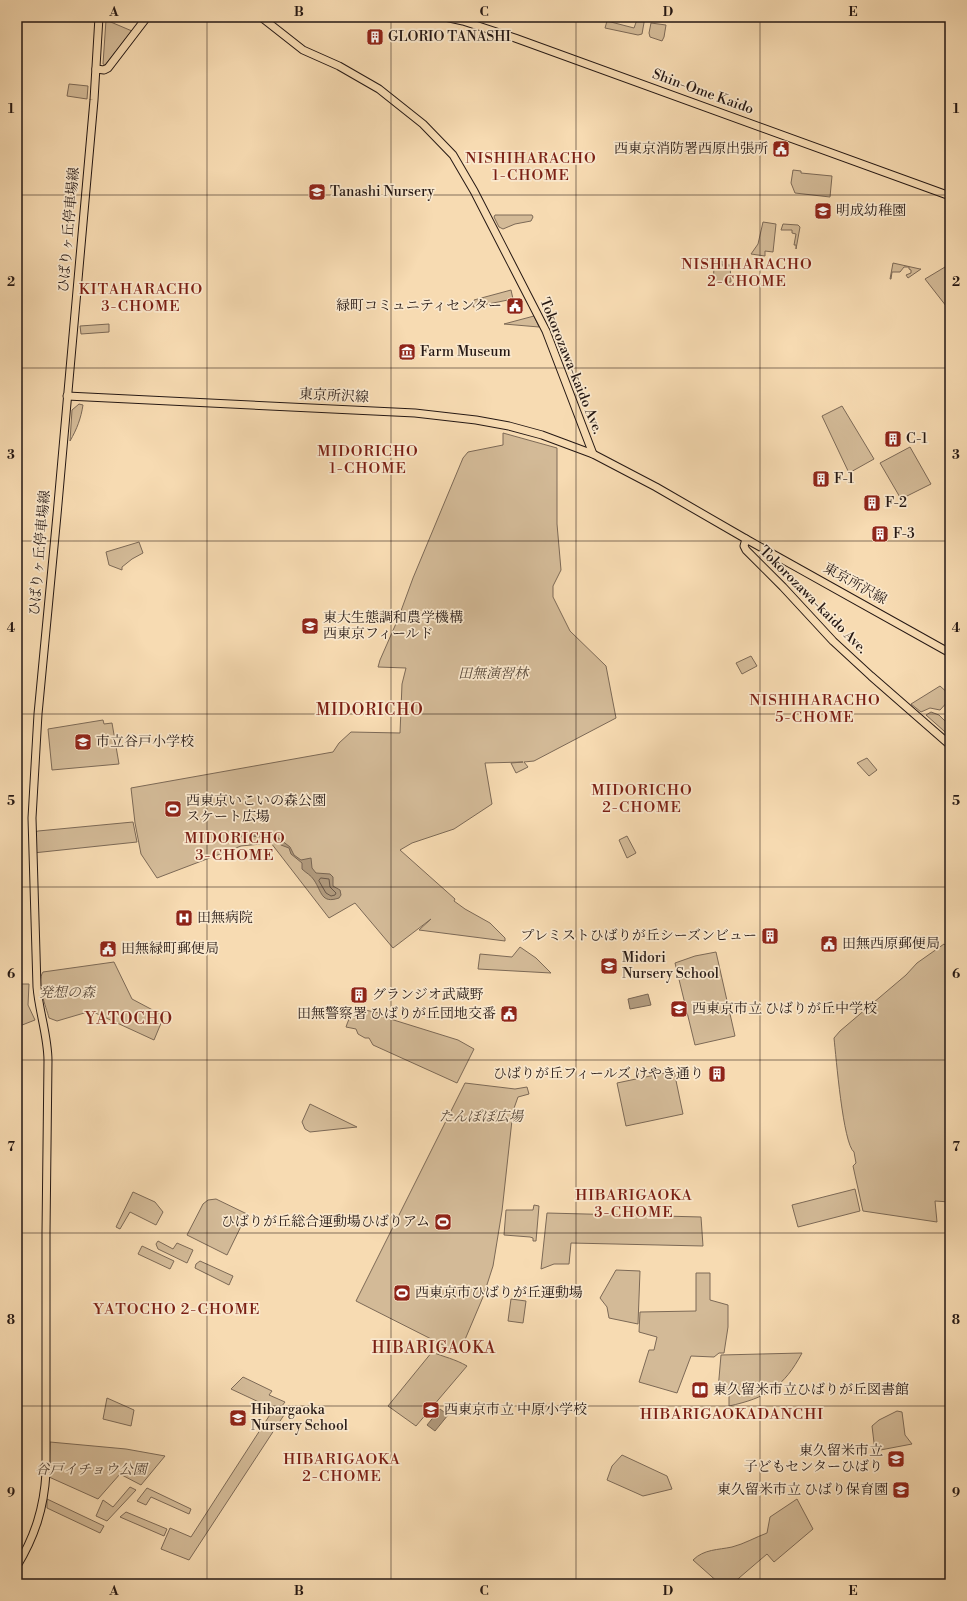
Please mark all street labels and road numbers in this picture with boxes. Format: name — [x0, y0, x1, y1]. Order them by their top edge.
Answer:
street label: Shin-Ome Kaido — [650, 65, 756, 119]
street label: ひばりヶ丘停車場線 — [55, 166, 83, 294]
street label: Tokorozawa-kaido Ave. — [535, 295, 607, 437]
street label: 東京所沢線 — [299, 385, 369, 407]
street label: ひばりヶ丘停車場線 — [26, 489, 54, 617]
street label: Tokorozawa-kaido Ave. — [755, 542, 871, 658]
street label: 東京所沢線 — [820, 559, 890, 609]

